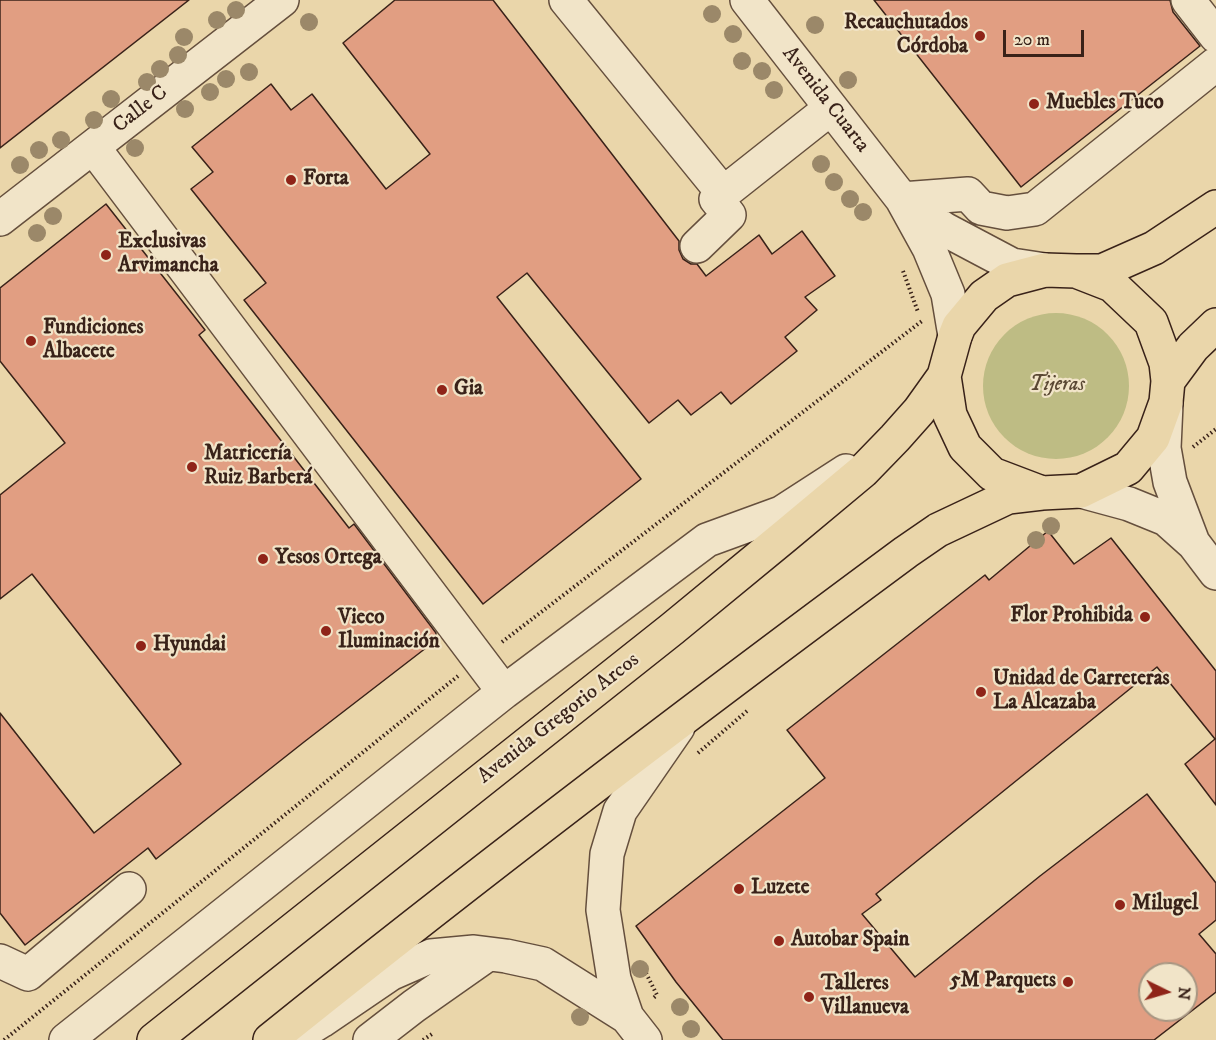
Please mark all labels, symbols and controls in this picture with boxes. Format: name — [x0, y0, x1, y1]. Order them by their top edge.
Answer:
place label: Recauchutados Córdoba — [844, 11, 968, 61]
scale bar — [1006, 18, 1087, 56]
marker: Recauchutados Córdoba — [973, 29, 987, 43]
text: 20 m — [1014, 29, 1050, 51]
street label: Avenida Cuarta — [776, 42, 874, 158]
street label: Calle C — [109, 81, 173, 139]
place label: Muebles Tuco — [1046, 91, 1164, 117]
marker: Muebles Tuco — [1027, 97, 1041, 111]
place label: Forta — [303, 167, 349, 193]
marker: Forta — [284, 173, 298, 187]
place label: Exclusivas Arvimancha — [118, 230, 219, 280]
marker: Exclusivas Arvimancha — [99, 248, 113, 262]
place label: Fundiciones Albacete — [43, 316, 144, 366]
marker: Fundiciones Albacete — [24, 334, 38, 348]
park label: Tijeras — [1029, 373, 1085, 399]
place label: Gia — [454, 377, 483, 403]
marker: Gia — [435, 383, 449, 397]
place label: Matricería Ruiz Barberá — [204, 442, 312, 492]
marker: Matricería Ruiz Barberá — [185, 460, 199, 474]
place label: Yesos Ortega — [275, 546, 382, 572]
marker: Yesos Ortega — [256, 552, 270, 566]
place label: Flor Prohibida — [1010, 604, 1133, 630]
place label: Vieco Iluminación — [338, 606, 440, 656]
marker: Flor Prohibida — [1138, 610, 1152, 624]
marker: Vieco Iluminación — [319, 624, 333, 638]
place label: Hyundai — [153, 633, 226, 659]
marker: Hyundai — [134, 639, 148, 653]
street label: Avenida Gregorio Arcos — [473, 648, 645, 790]
place label: Unidad de Carreteras La Alcazaba — [993, 667, 1170, 717]
marker: Unidad de Carreteras La Alcazaba — [974, 685, 988, 699]
place label: Luzete — [751, 876, 809, 902]
marker: Luzete — [732, 882, 746, 896]
place label: Milugel — [1132, 892, 1198, 918]
marker: Milugel — [1113, 898, 1127, 912]
place label: Autobar Spain — [791, 928, 909, 954]
marker: Autobar Spain — [772, 934, 786, 948]
north arrow — [1138, 962, 1198, 1022]
place label: 5M Parquets — [950, 969, 1056, 995]
place label: Talleres Villanueva — [821, 972, 909, 1022]
marker: 5M Parquets — [1061, 975, 1075, 989]
text: N — [1173, 986, 1194, 1001]
marker: Talleres Villanueva — [802, 990, 816, 1004]

